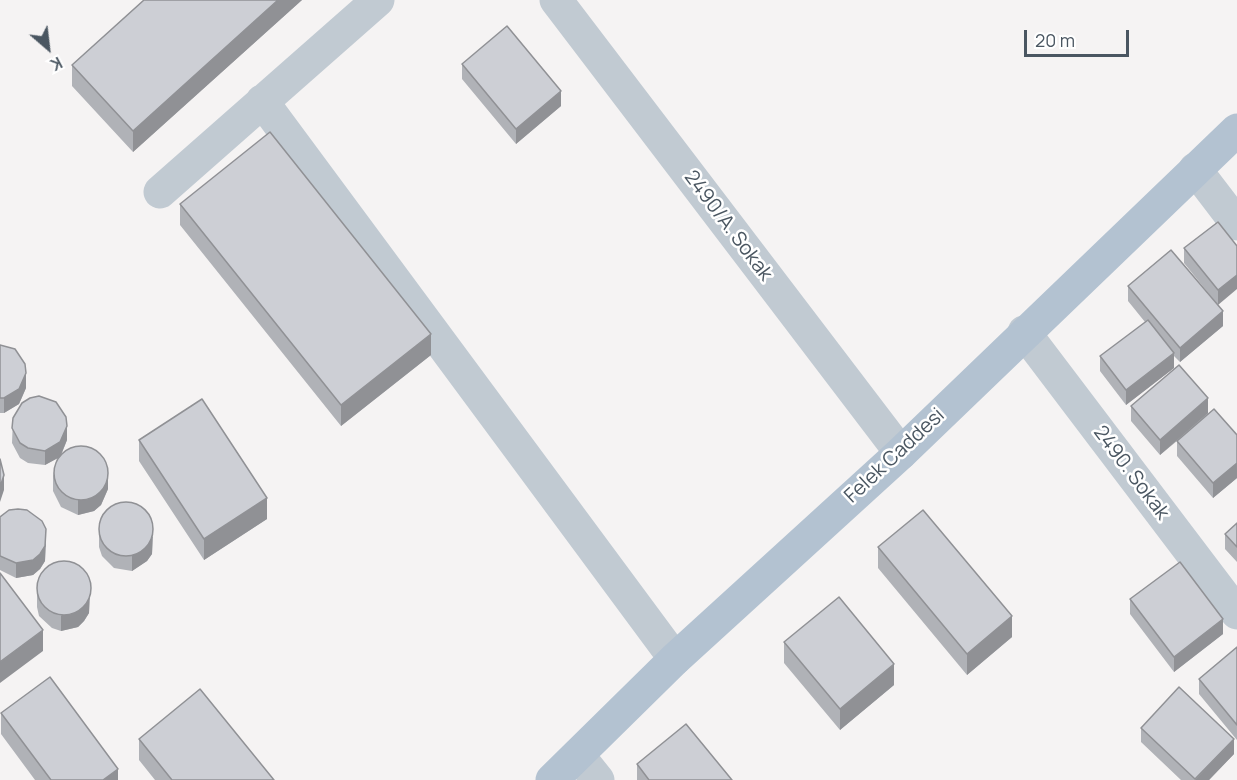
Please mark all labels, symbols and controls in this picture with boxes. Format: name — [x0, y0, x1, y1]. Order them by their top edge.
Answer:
north arrow — [18, 18, 78, 78]
scale bar — [1027, 18, 1132, 56]
text: 20 m — [1035, 28, 1075, 52]
text: K — [47, 52, 66, 76]
street label: 2490/A. Sokak — [679, 166, 777, 286]
street label: Felek Caddesi — [840, 404, 950, 508]
street label: 2490. Sokak — [1088, 421, 1174, 525]

